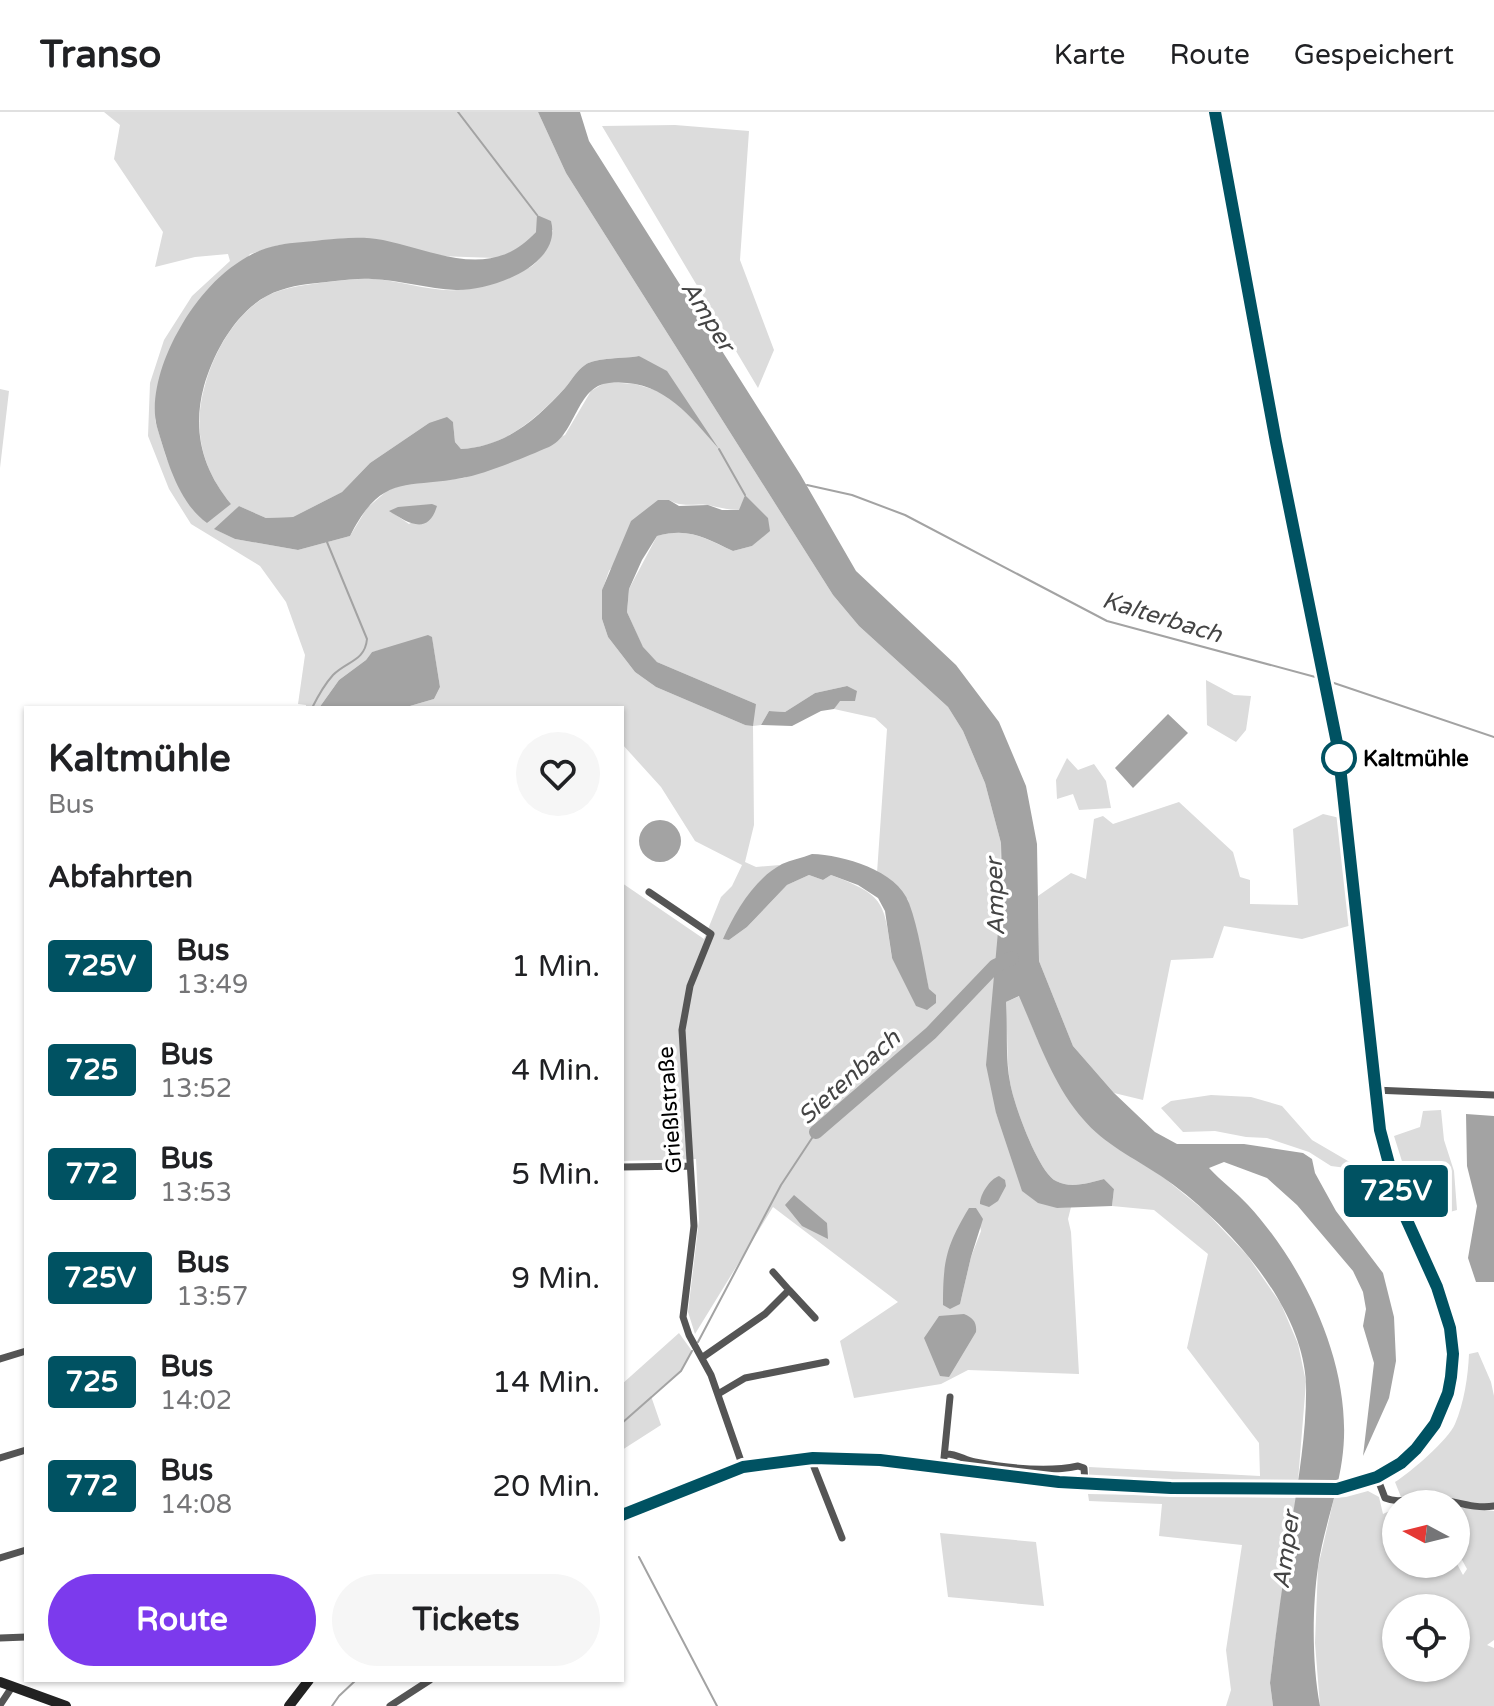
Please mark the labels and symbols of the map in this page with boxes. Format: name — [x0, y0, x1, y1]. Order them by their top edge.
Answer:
water label: Amper — [675, 276, 742, 359]
water label: Kalterbach — [1099, 586, 1226, 650]
marker: Kaltmühle — [1322, 741, 1356, 775]
place label: Kaltmühle — [1363, 746, 1469, 772]
water label: Amper — [980, 855, 1011, 936]
water label: Sietenbach — [792, 1023, 907, 1131]
street label: Grießlstraße — [653, 1045, 687, 1174]
line badge: 725V — [1340, 1165, 1452, 1217]
north arrow — [1382, 1490, 1470, 1578]
water label: Amper — [1267, 1507, 1307, 1591]

